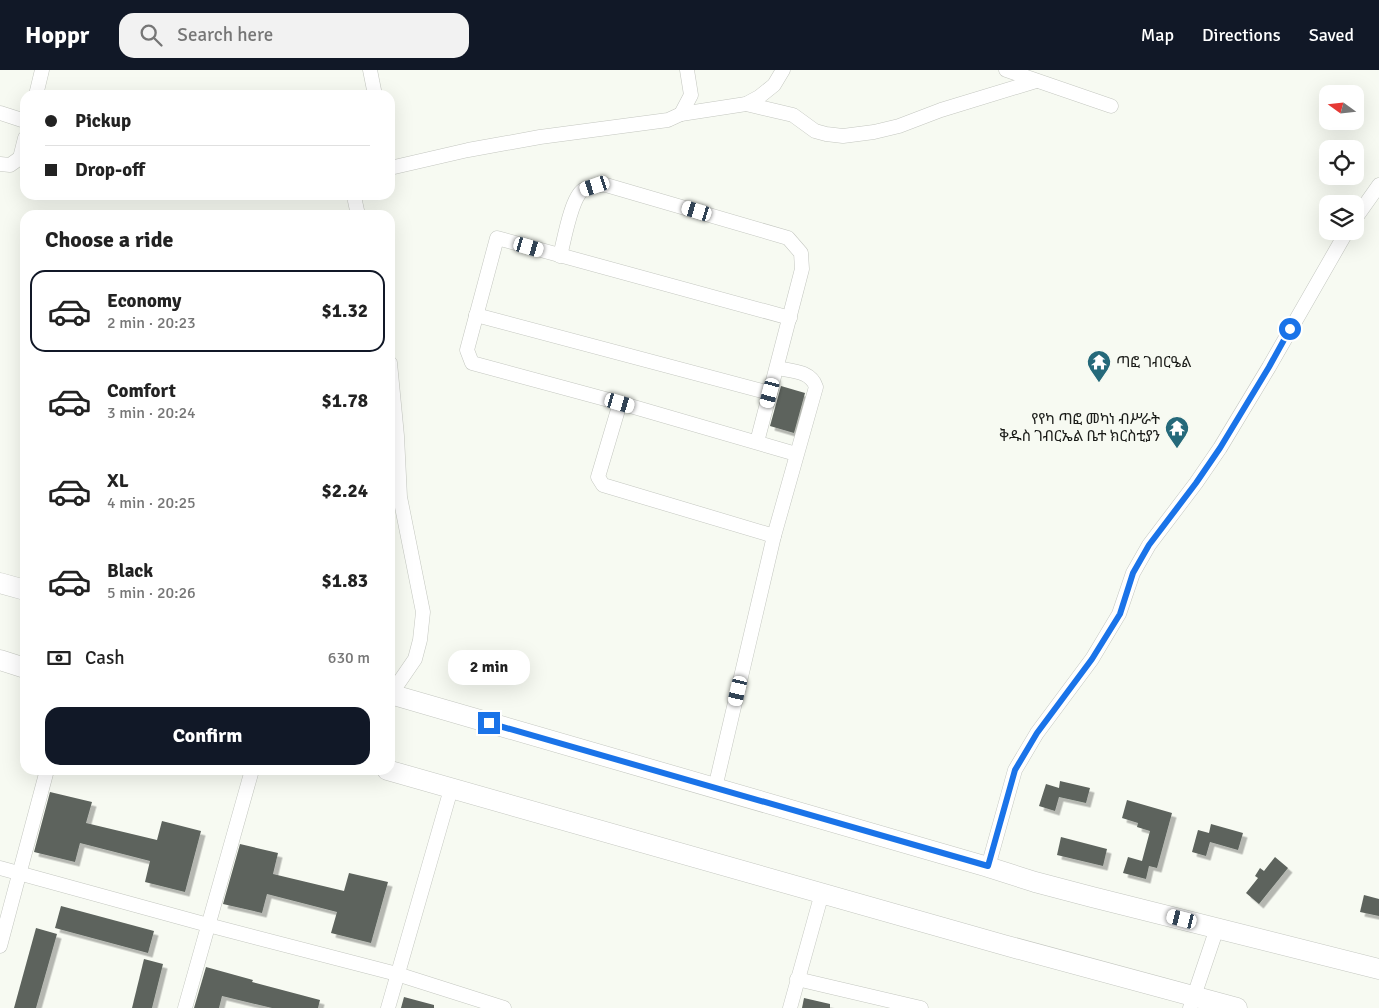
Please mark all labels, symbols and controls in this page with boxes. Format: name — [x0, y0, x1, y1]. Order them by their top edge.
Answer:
search box — [119, 13, 469, 58]
text: Hoppr — [25, 20, 89, 50]
icon: search — [137, 21, 165, 49]
text: Search here — [177, 23, 273, 47]
text: Map — [1141, 24, 1174, 46]
text: Directions — [1202, 24, 1281, 46]
text: Saved — [1309, 24, 1354, 46]
north arrow — [1319, 85, 1364, 130]
map controls — [1319, 85, 1364, 240]
text: Pickup — [75, 109, 131, 133]
button: locate — [1319, 140, 1364, 185]
text: Drop-off — [75, 158, 145, 182]
car — [578, 174, 611, 198]
button: layers — [1319, 195, 1364, 240]
car — [680, 199, 713, 223]
text: Choose a ride — [45, 226, 173, 253]
car — [512, 236, 545, 258]
icon: car — [47, 289, 92, 334]
text: Economy — [107, 289, 181, 313]
text: $1.32 — [322, 299, 368, 323]
text: 2 min · 20:23 — [107, 313, 196, 333]
route start — [1279, 318, 1301, 340]
temple icon: ጣፎ ገብርዔል — [1086, 349, 1112, 383]
place label: ጣፎ ገብርዔል — [1116, 353, 1191, 371]
car — [758, 377, 781, 409]
icon: car — [47, 379, 92, 424]
text: Comfort — [107, 379, 176, 403]
text: $1.78 — [322, 389, 368, 413]
car — [603, 392, 636, 414]
text: 3 min · 20:24 — [107, 403, 196, 423]
place label: የየካ ጣፎ መካነ ብሥራት ቅዱስ ገብርኤል ቤተ ክርስቲያን — [999, 410, 1160, 445]
temple icon: የየካ ጣፎ መካነ ብሥራት ቅዱስ ገብርኤል ቤተ ክርስቲያን — [1164, 415, 1190, 449]
icon: car — [47, 469, 92, 514]
text: XL — [107, 469, 129, 493]
text: $2.24 — [322, 479, 368, 503]
text: 4 min · 20:25 — [107, 493, 196, 513]
icon: car — [47, 559, 92, 604]
text: Black — [107, 559, 153, 583]
text: $1.83 — [322, 569, 368, 593]
text: 5 min · 20:26 — [107, 583, 196, 603]
icon: cash — [45, 644, 73, 672]
text: Cash — [85, 646, 125, 670]
text: 630 m — [328, 648, 370, 668]
callout: 2 min — [448, 650, 530, 686]
text: 2 min — [470, 657, 508, 677]
car — [727, 675, 748, 707]
button: Confirm — [45, 707, 370, 765]
route end — [478, 712, 500, 734]
car — [1165, 908, 1198, 930]

